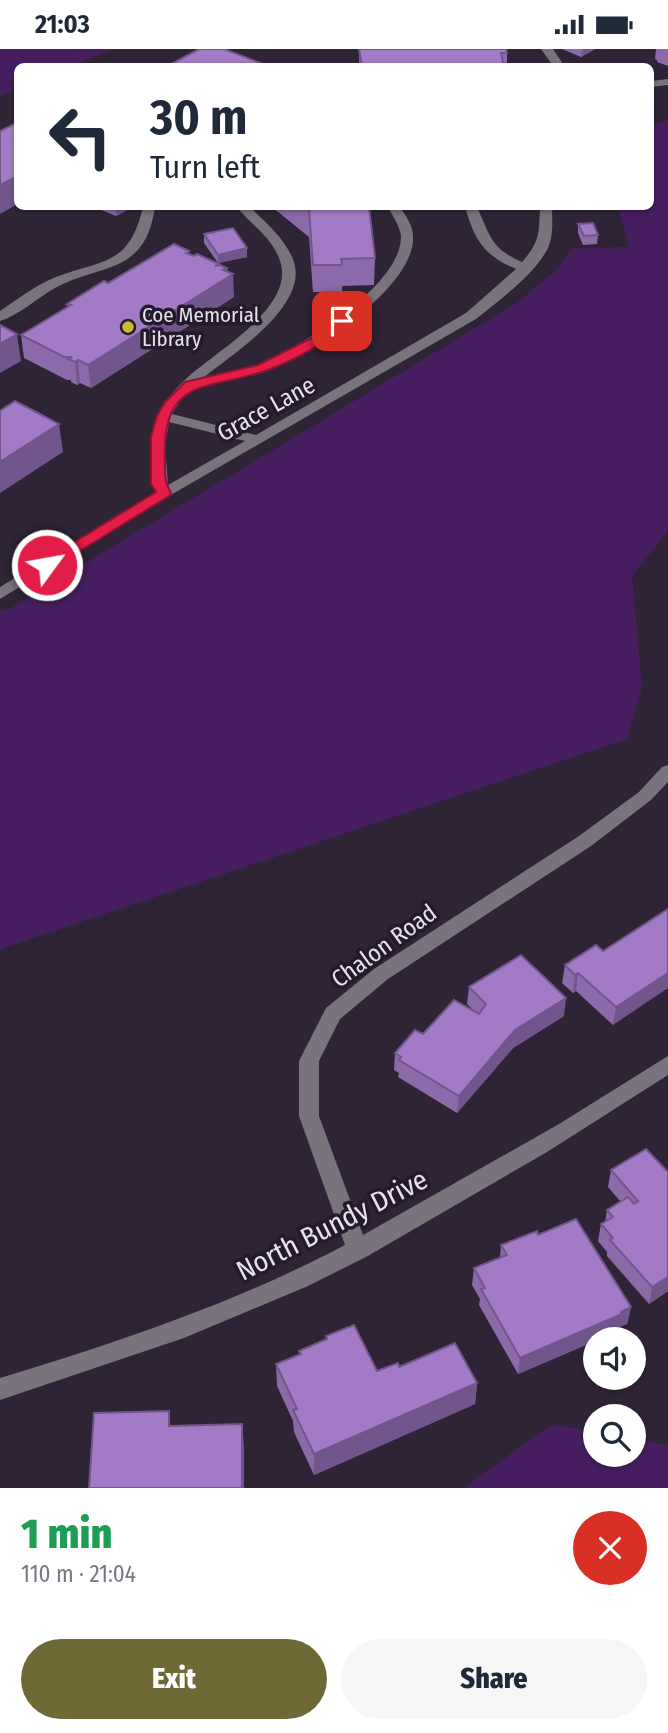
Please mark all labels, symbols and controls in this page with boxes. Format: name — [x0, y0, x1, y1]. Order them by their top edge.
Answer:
text: 21:03 — [35, 9, 90, 40]
text: 30 m — [150, 88, 248, 147]
icon: left — [35, 91, 126, 182]
text: Turn left — [150, 148, 260, 186]
pin — [312, 291, 372, 351]
place label: Coe Memorial Library — [142, 302, 260, 352]
icon: arrive — [323, 302, 361, 340]
marker: Coe Memorial Library — [120, 319, 136, 335]
street label: Grace Lane — [212, 371, 320, 447]
position arrow — [10, 528, 84, 602]
street label: Chalon Road — [326, 899, 442, 993]
street label: North Bundy Drive — [231, 1163, 433, 1287]
map controls — [583, 1327, 646, 1467]
button: sound — [583, 1327, 646, 1390]
button: search — [583, 1404, 646, 1467]
text: 1 min — [21, 1509, 112, 1559]
button: close — [573, 1511, 647, 1585]
text: 110 m · 21:04 — [21, 1560, 136, 1588]
button: Exit — [21, 1639, 327, 1719]
button: Share — [341, 1639, 647, 1719]

